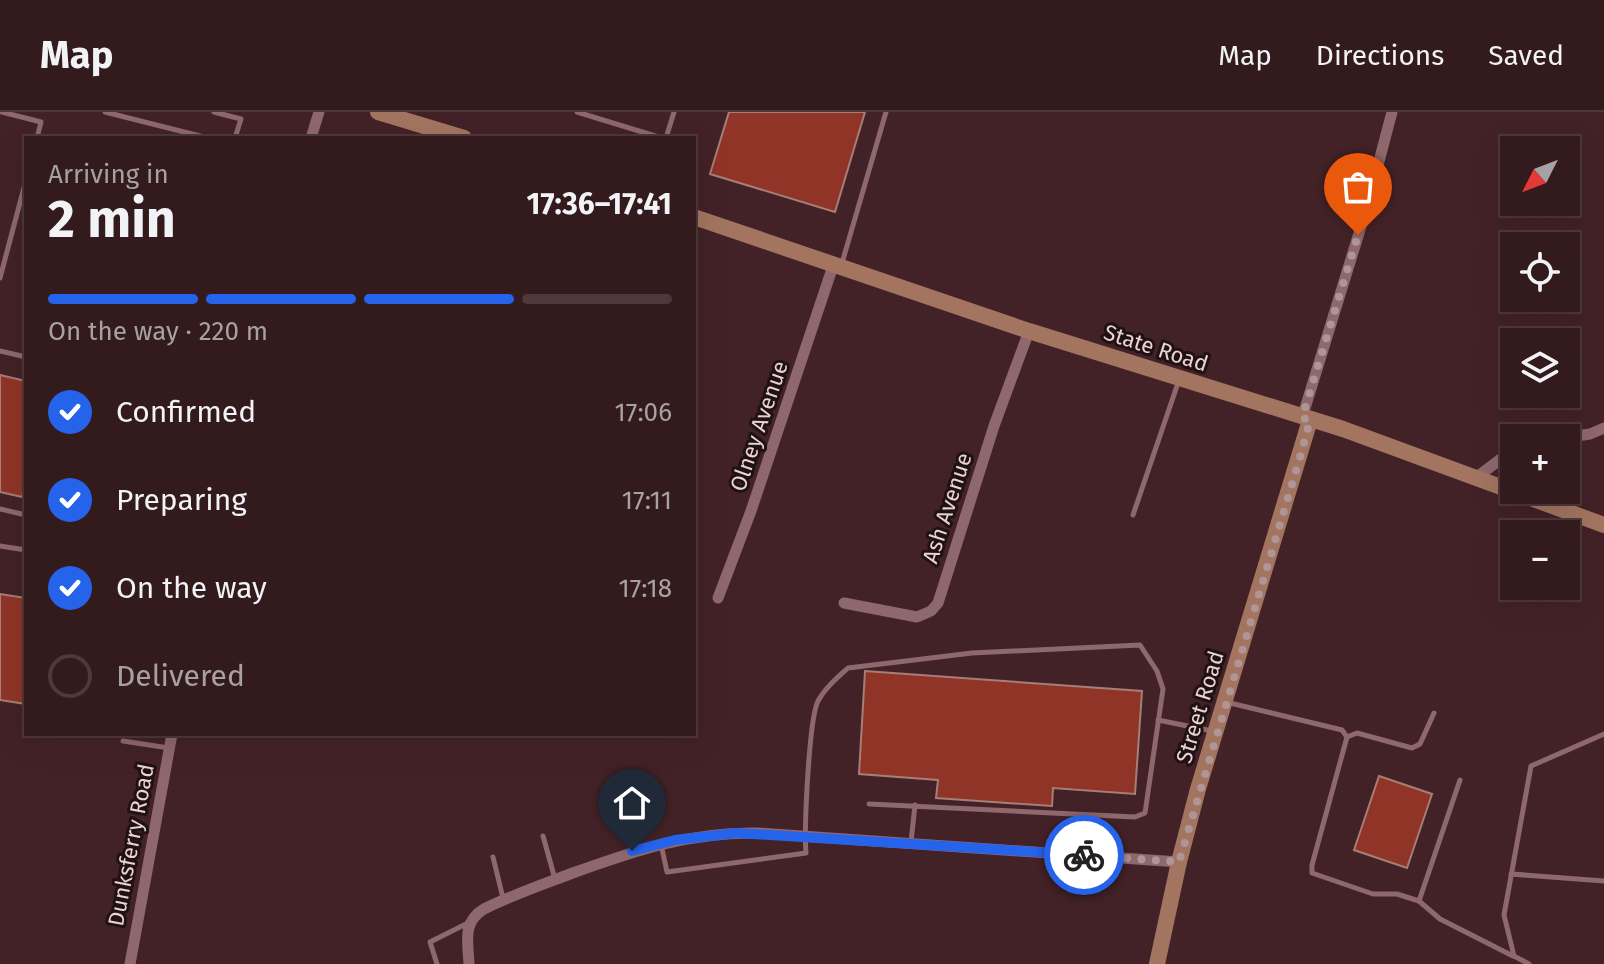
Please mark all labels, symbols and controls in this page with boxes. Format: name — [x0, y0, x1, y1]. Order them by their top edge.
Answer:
text: Map — [40, 32, 113, 78]
text: Map — [1218, 39, 1272, 72]
text: Directions — [1316, 39, 1444, 72]
text: Saved — [1488, 39, 1564, 72]
north arrow — [1500, 136, 1580, 216]
map controls — [1500, 136, 1580, 600]
pin — [1324, 153, 1392, 235]
text: Arriving in — [48, 159, 169, 190]
icon: bag — [1336, 165, 1380, 209]
text: 17:36–17:41 — [527, 186, 672, 222]
text: 2 min — [48, 188, 176, 251]
button: locate — [1500, 232, 1580, 312]
text: On the way · 220 m — [48, 316, 268, 347]
street label: State Road — [1101, 318, 1211, 378]
button: layers — [1500, 328, 1580, 408]
street label: Olney Avenue — [724, 357, 794, 495]
icon: check — [48, 390, 92, 434]
text: Confirmed — [116, 394, 256, 430]
text: 17:06 — [615, 397, 672, 428]
button: + — [1500, 424, 1580, 504]
street label: Ash Avenue — [916, 449, 978, 567]
icon: check — [48, 478, 92, 522]
text: Preparing — [116, 482, 247, 518]
text: 17:11 — [622, 485, 672, 516]
button: − — [1500, 520, 1580, 600]
icon: check — [48, 566, 92, 610]
text: On the way — [116, 570, 267, 606]
text: 17:18 — [618, 573, 672, 604]
street label: Street Road — [1170, 647, 1230, 767]
text: Delivered — [116, 658, 245, 694]
street label: Dunksferry Road — [102, 762, 160, 928]
pin — [598, 769, 666, 851]
icon: home — [610, 781, 654, 825]
courier — [1044, 815, 1124, 895]
icon: bike — [1062, 833, 1106, 877]

